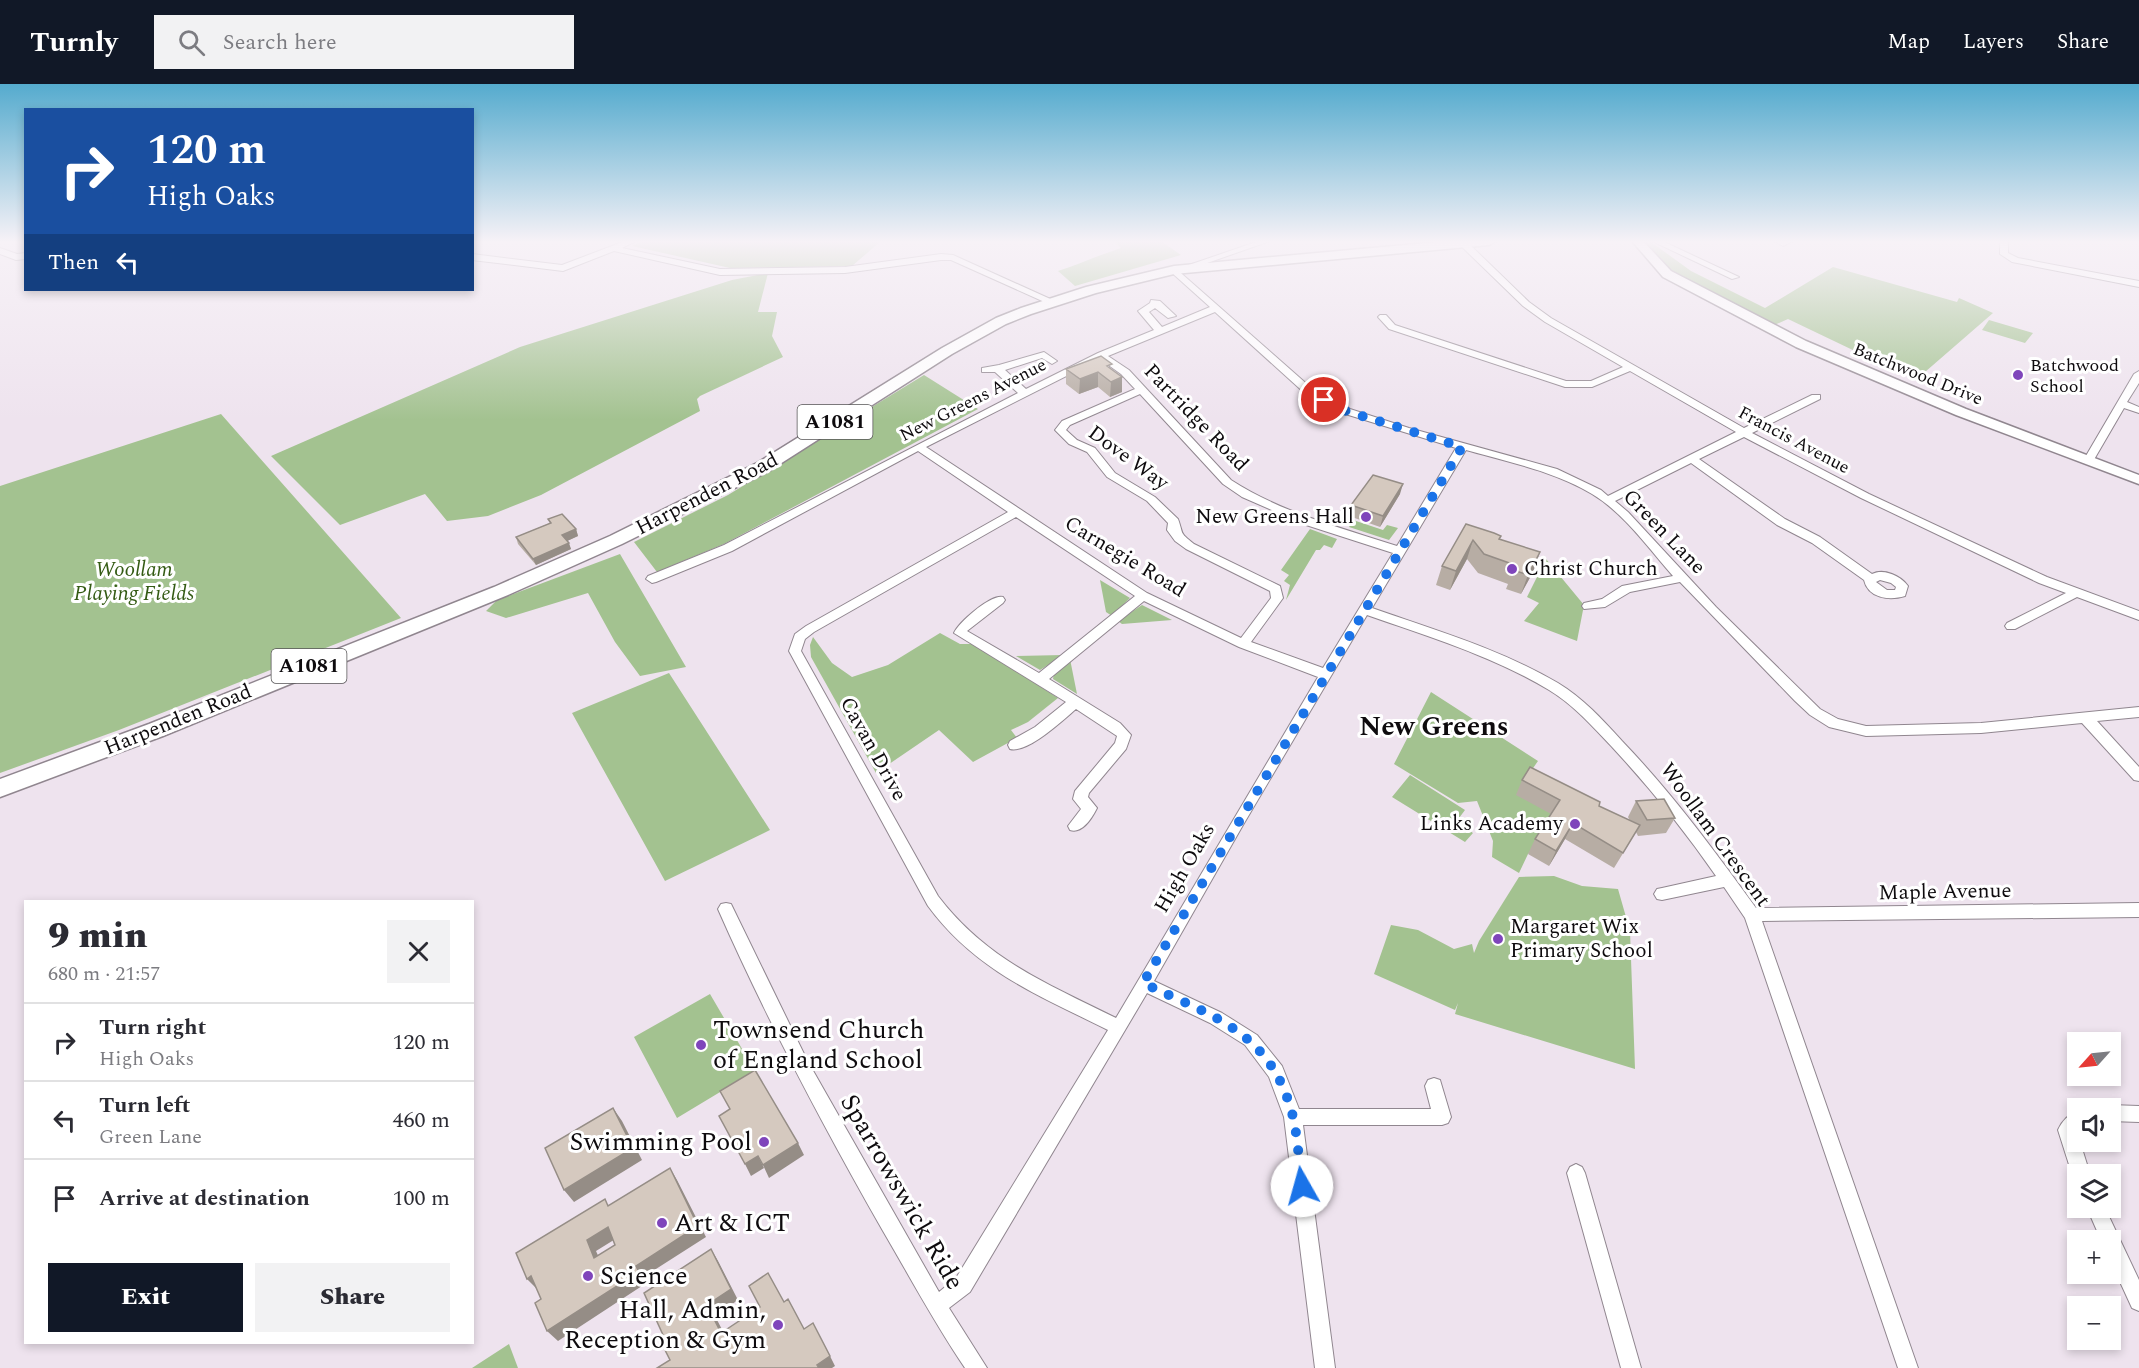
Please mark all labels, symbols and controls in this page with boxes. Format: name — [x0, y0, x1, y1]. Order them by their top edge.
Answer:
search box — [154, 15, 574, 69]
text: Turnly — [30, 21, 118, 64]
icon: search — [175, 26, 208, 59]
text: Search here — [223, 26, 337, 59]
text: Map — [1888, 26, 1930, 58]
text: Layers — [1963, 26, 2024, 58]
text: Share — [2057, 26, 2109, 58]
text: 120 m — [147, 119, 266, 182]
icon: right — [48, 132, 126, 210]
text: High Oaks — [147, 176, 275, 218]
text: Then — [48, 246, 99, 279]
icon: left — [111, 246, 144, 279]
street label: Batchwood Drive — [1849, 336, 1987, 412]
street label: New Greens Avenue — [895, 351, 1051, 449]
place label: Batchwood School — [2030, 352, 2119, 400]
street label: Partridge Road — [1136, 357, 1256, 479]
marker: Batchwood School — [2011, 368, 2025, 382]
pin — [1298, 374, 1349, 425]
icon: arrive — [1307, 383, 1340, 416]
street label: Francis Avenue — [1733, 399, 1855, 481]
road number: A1081 — [798, 405, 872, 439]
street label: Dove Way — [1081, 418, 1176, 499]
street label: Harpenden Road — [630, 444, 784, 544]
street label: Green Lane — [1615, 482, 1713, 582]
place label: New Greens Hall — [1195, 501, 1354, 533]
street label: Carnegie Road — [1058, 508, 1192, 606]
marker: New Greens Hall — [1359, 510, 1373, 524]
place label: Christ Church — [1524, 553, 1658, 585]
park label: Woollam Playing Fields — [74, 554, 195, 610]
marker: Christ Church — [1505, 562, 1519, 576]
road number: A1081 — [272, 649, 346, 683]
street label: Harpenden Road — [99, 676, 257, 764]
street label: Cavan Drive — [831, 691, 915, 807]
district label: New Greens — [1359, 706, 1509, 748]
street label: Woollam Crescent — [1652, 756, 1778, 914]
place label: Links Academy — [1420, 808, 1564, 840]
street label: High Oaks — [1146, 817, 1224, 919]
marker: Links Academy — [1568, 817, 1582, 831]
street label: Maple Avenue — [1878, 875, 2012, 909]
text: 9 min — [48, 909, 148, 964]
place label: Margaret Wix Primary School — [1510, 911, 1653, 967]
button: close — [387, 920, 450, 983]
marker: Margaret Wix Primary School — [1491, 932, 1505, 946]
text: 680 m · 21:57 — [48, 959, 160, 989]
place label: Townsend Church of England School — [713, 1010, 924, 1080]
text: Turn right — [99, 1011, 206, 1044]
icon: right — [48, 1026, 81, 1059]
text: 120 m — [393, 1026, 450, 1059]
north arrow — [2067, 1032, 2121, 1086]
map controls — [2067, 1032, 2121, 1350]
marker: Townsend Church of England School — [694, 1038, 708, 1052]
text: High Oaks — [99, 1044, 194, 1074]
street label: Sparrowswick Ride — [830, 1087, 974, 1297]
text: Turn left — [99, 1089, 191, 1122]
button: sound — [2067, 1098, 2121, 1152]
icon: left — [48, 1104, 81, 1137]
text: 460 m — [393, 1104, 450, 1137]
text: Green Lane — [99, 1122, 202, 1152]
place label: Swimming Pool — [570, 1122, 752, 1162]
marker: Swimming Pool — [757, 1135, 771, 1149]
position arrow — [1270, 1154, 1334, 1218]
button: layers — [2067, 1164, 2121, 1218]
icon: arrive — [48, 1182, 81, 1215]
text: Arrive at destination — [99, 1182, 310, 1215]
text: 100 m — [393, 1182, 450, 1215]
place label: Art & ICT — [674, 1203, 790, 1243]
marker: Art & ICT — [655, 1216, 669, 1230]
button: + — [2067, 1230, 2121, 1284]
place label: Science — [600, 1256, 688, 1296]
button: Exit — [48, 1263, 243, 1332]
button: Share — [255, 1263, 450, 1332]
marker: Science — [581, 1269, 595, 1283]
place label: Hall, Admin, Reception & Gym — [564, 1290, 766, 1360]
button: − — [2067, 1296, 2121, 1350]
marker: Hall, Admin, Reception & Gym — [771, 1318, 785, 1332]

